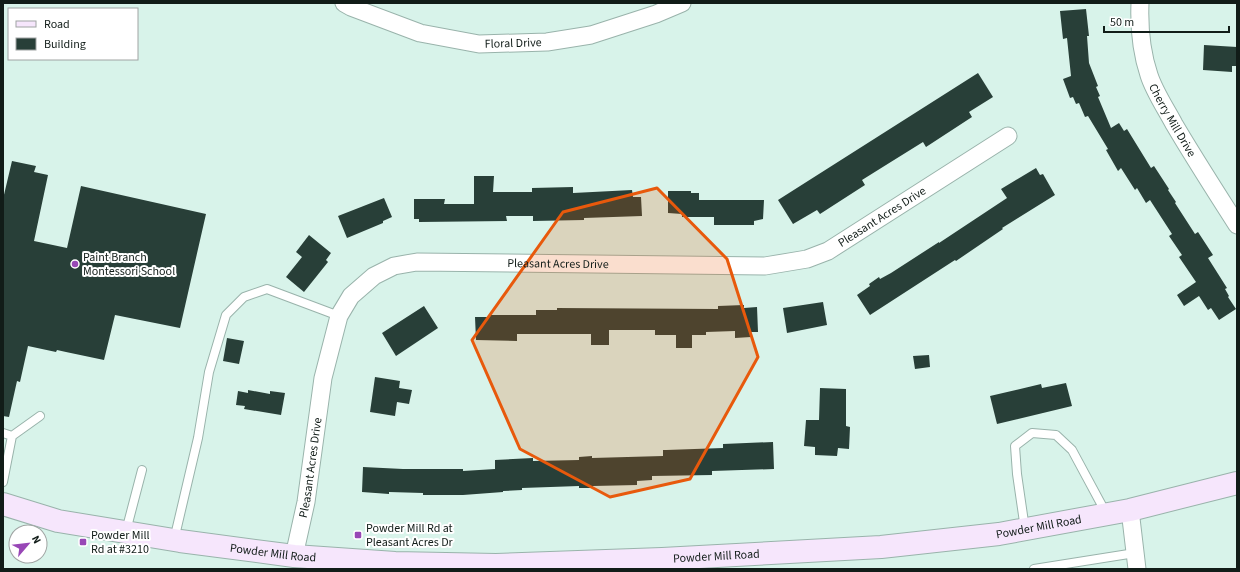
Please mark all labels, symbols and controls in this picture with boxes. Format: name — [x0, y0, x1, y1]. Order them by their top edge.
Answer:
legend — [8, 8, 138, 60]
scale bar — [1104, 8, 1229, 34]
text: 50 m — [1110, 14, 1134, 31]
text: Road — [44, 16, 70, 33]
street label: Floral Drive — [484, 34, 542, 53]
text: Building — [44, 36, 86, 53]
street label: Cherry Mill Drive — [1144, 81, 1200, 160]
street label: Pleasant Acres Drive — [835, 183, 929, 251]
place label: Paint Branch Montessori School — [83, 249, 175, 280]
street label: Pleasant Acres Drive — [507, 255, 609, 273]
marker: Paint Branch Montessori School — [70, 259, 80, 269]
street label: Pleasant Acres Drive — [295, 416, 327, 520]
street label: Powder Mill Road — [995, 511, 1083, 543]
place label: Powder Mill Rd at Pleasant Acres Dr — [366, 520, 454, 551]
north arrow — [8, 524, 48, 564]
place label: Powder Mill Rd at #3210 — [91, 527, 150, 558]
marker: Powder Mill Rd at Pleasant Acres Dr — [353, 530, 363, 540]
text: N — [28, 533, 45, 546]
marker: Powder Mill Rd at #3210 — [78, 537, 88, 547]
street label: Powder Mill Road — [229, 540, 317, 567]
street label: Powder Mill Road — [673, 546, 760, 567]

